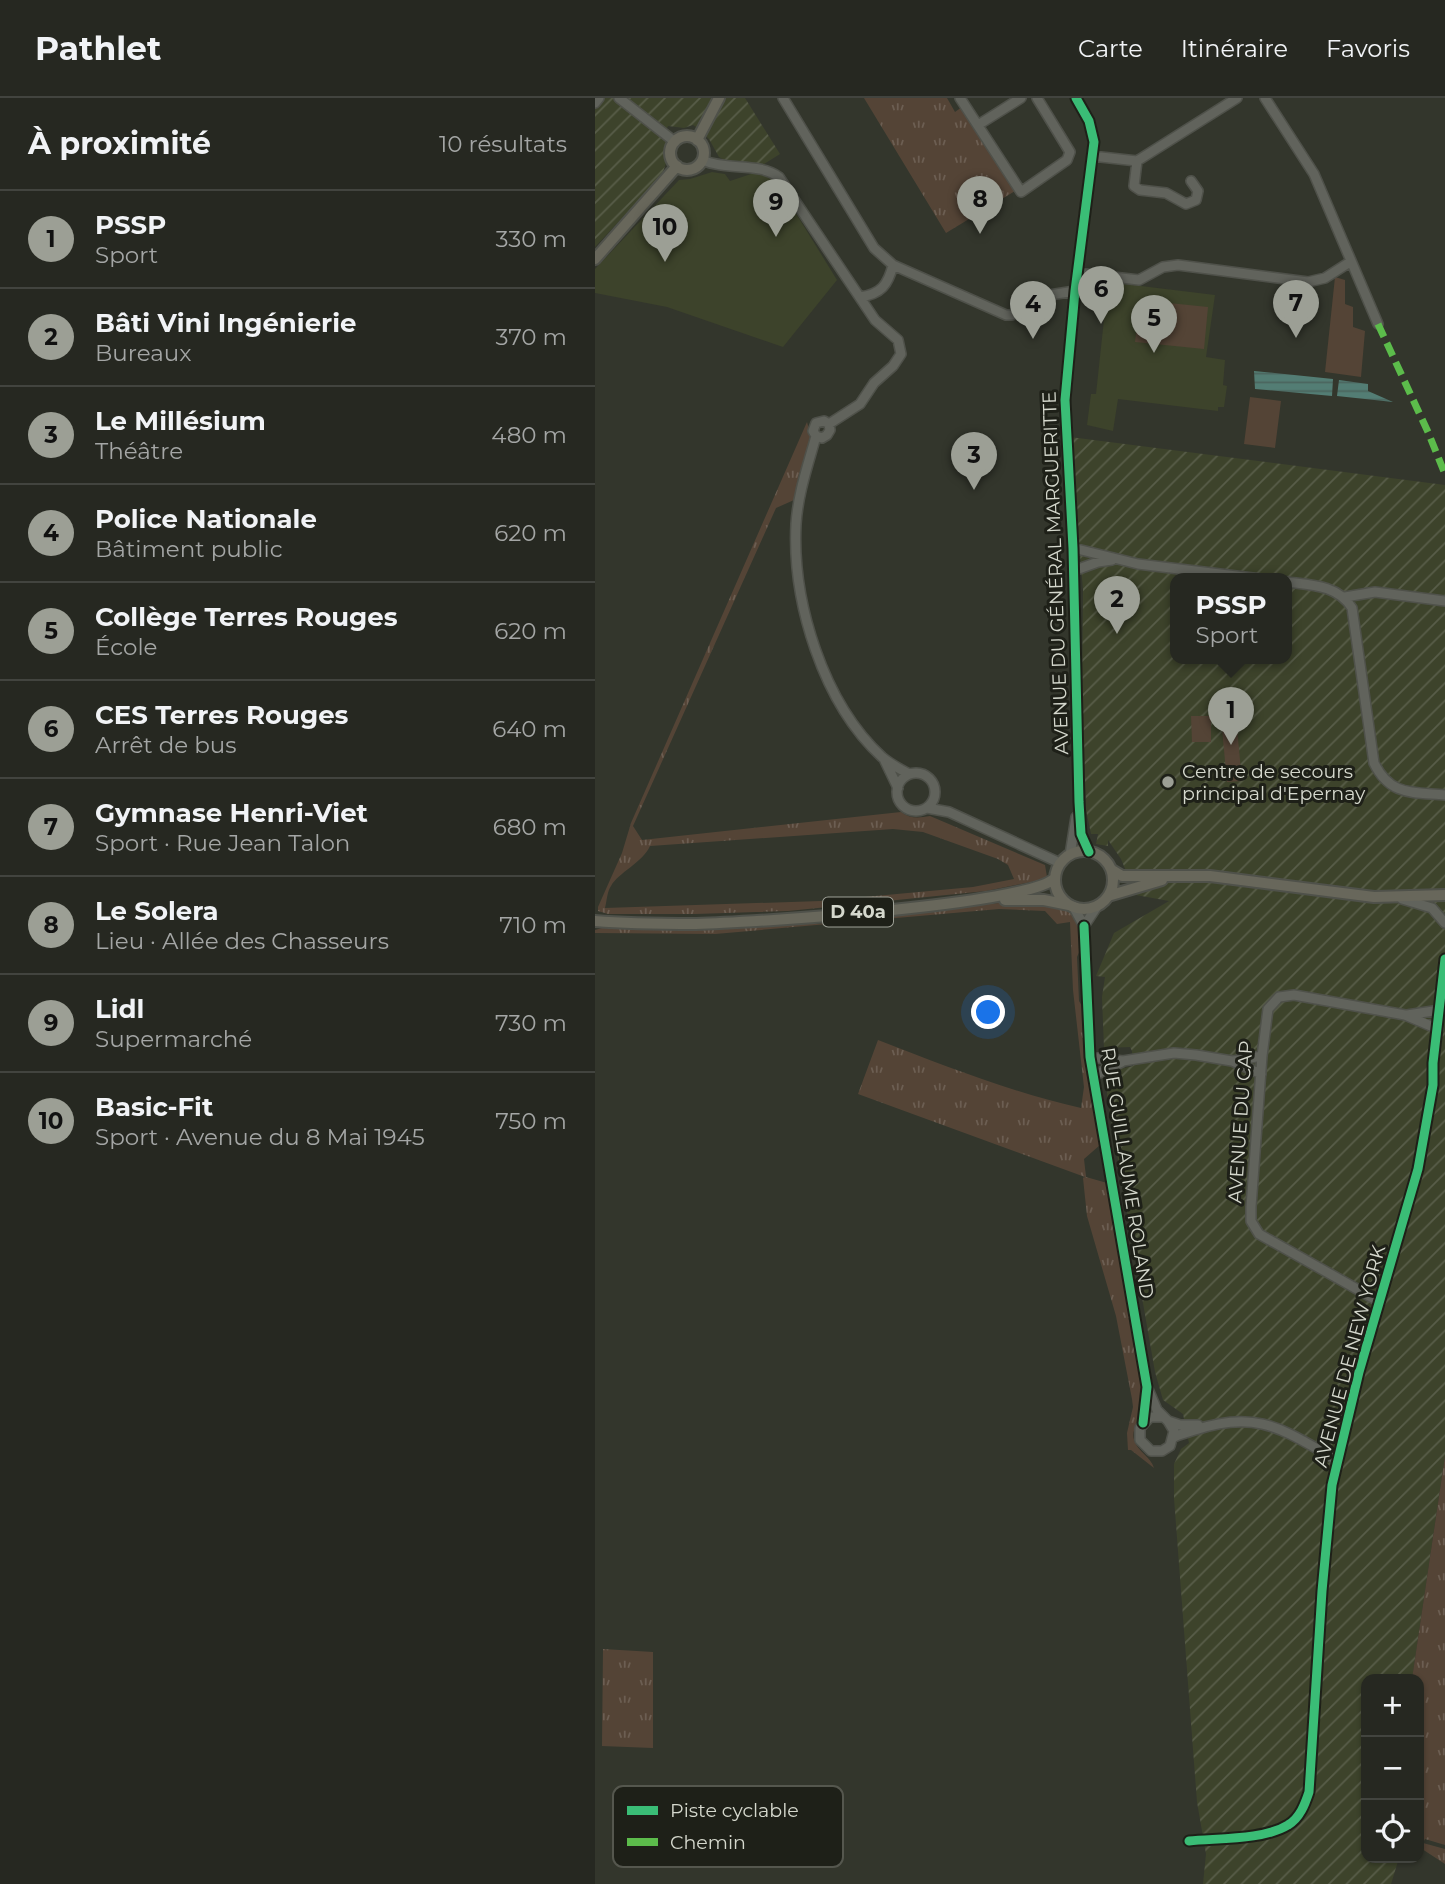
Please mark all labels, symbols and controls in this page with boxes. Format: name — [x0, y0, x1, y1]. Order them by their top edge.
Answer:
text: Pathlet — [35, 28, 161, 68]
text: Carte — [1078, 34, 1143, 63]
text: Itinéraire — [1181, 34, 1288, 63]
text: Favoris — [1326, 34, 1410, 63]
text: À proximité — [28, 125, 211, 162]
text: 10 résultats — [439, 130, 567, 158]
pin: 8 — [957, 176, 1003, 234]
pin: 9 — [753, 179, 799, 237]
pin: 10 — [642, 204, 688, 262]
text: PSSP — [95, 209, 166, 241]
text: 1 — [46, 225, 56, 253]
text: 330 m — [496, 225, 567, 253]
text: Sport — [95, 241, 158, 269]
pin: 6 — [1078, 266, 1124, 324]
pin: 7 — [1273, 280, 1319, 338]
pin: 4 — [1010, 281, 1056, 339]
pin: 5 — [1131, 295, 1177, 353]
text: Bâti Vini Ingénierie — [95, 307, 356, 339]
text: 2 — [44, 323, 58, 351]
text: 370 m — [496, 323, 567, 351]
text: Bureaux — [95, 339, 192, 367]
street label: AVENUE DU GÉNÉRAL MARGUERITTE — [1038, 391, 1073, 755]
text: Le Millésium — [95, 405, 266, 437]
text: 3 — [44, 421, 58, 449]
text: 480 m — [491, 421, 567, 449]
pin: 3 — [951, 432, 997, 490]
text: Théâtre — [95, 437, 183, 465]
text: Police Nationale — [95, 503, 317, 535]
text: 4 — [43, 519, 59, 547]
text: 620 m — [494, 519, 567, 547]
text: Bâtiment public — [95, 535, 283, 563]
popup — [1170, 573, 1292, 664]
pin: 2 — [1094, 576, 1140, 634]
text: PSSP — [1195, 589, 1267, 621]
text: Collège Terres Rouges — [95, 601, 398, 633]
text: 5 — [44, 617, 58, 645]
text: 620 m — [494, 617, 567, 645]
text: Sport — [1195, 621, 1258, 649]
text: École — [95, 633, 157, 661]
pin: 1 — [1208, 687, 1254, 745]
text: CES Terres Rouges — [95, 699, 348, 731]
text: 6 — [44, 715, 58, 743]
text: 640 m — [492, 715, 567, 743]
text: Arrêt de bus — [95, 731, 237, 759]
place label: Centre de secours principal d'Epernay — [1182, 760, 1366, 805]
marker: Centre de secours principal d'Epernay — [1160, 774, 1176, 790]
text: Gymnase Henri-Viet — [95, 797, 368, 829]
text: 7 — [44, 813, 58, 841]
text: 680 m — [493, 813, 567, 841]
text: Sport · Rue Jean Talon — [95, 829, 350, 857]
text: Le Solera — [95, 895, 218, 927]
road number: D 40a — [823, 898, 893, 926]
text: 8 — [43, 911, 59, 939]
text: 710 m — [499, 911, 567, 939]
text: Lieu · Allée des Chasseurs — [95, 927, 389, 955]
text: Lidl — [95, 993, 144, 1025]
your location — [971, 995, 1005, 1029]
text: 9 — [44, 1009, 58, 1037]
text: 730 m — [495, 1009, 567, 1037]
text: Supermarché — [95, 1025, 252, 1053]
street label: AVENUE DU CAP — [1223, 1040, 1258, 1204]
street label: RUE GUILLAUME ROLAND — [1096, 1046, 1159, 1300]
text: Basic-Fit — [95, 1091, 213, 1123]
text: 10 — [39, 1107, 63, 1135]
text: 750 m — [495, 1107, 567, 1135]
text: Sport · Avenue du 8 Mai 1945 — [95, 1123, 425, 1151]
street label: AVENUE DE NEW YORK — [1309, 1242, 1390, 1470]
map controls — [1361, 1674, 1424, 1863]
button: + — [1361, 1674, 1424, 1737]
button: − — [1361, 1737, 1424, 1800]
legend — [613, 1786, 843, 1867]
text: Piste cyclable — [670, 1799, 799, 1822]
button: locate — [1361, 1800, 1424, 1863]
text: Chemin — [670, 1831, 746, 1854]

